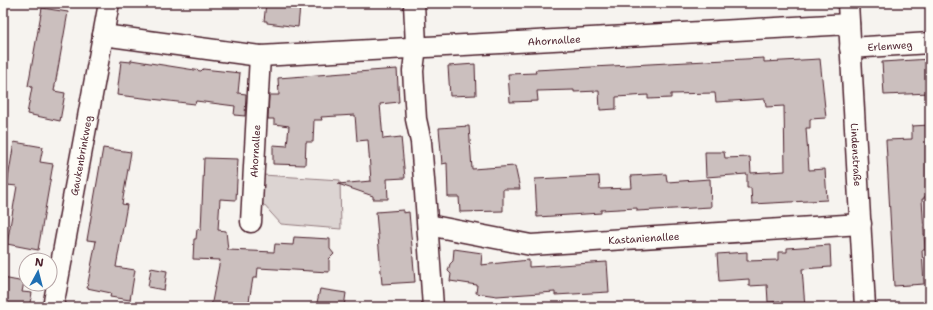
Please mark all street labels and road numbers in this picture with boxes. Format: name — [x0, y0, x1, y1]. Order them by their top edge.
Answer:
street label: Ahornallee — [527, 32, 581, 48]
street label: Erlenweg — [867, 38, 913, 53]
street label: Gaukenbrinkweg — [67, 114, 95, 197]
street label: Lindenstraße — [848, 123, 865, 187]
street label: Ahornallee — [247, 124, 263, 178]
street label: Kastanienallee — [608, 229, 680, 247]

